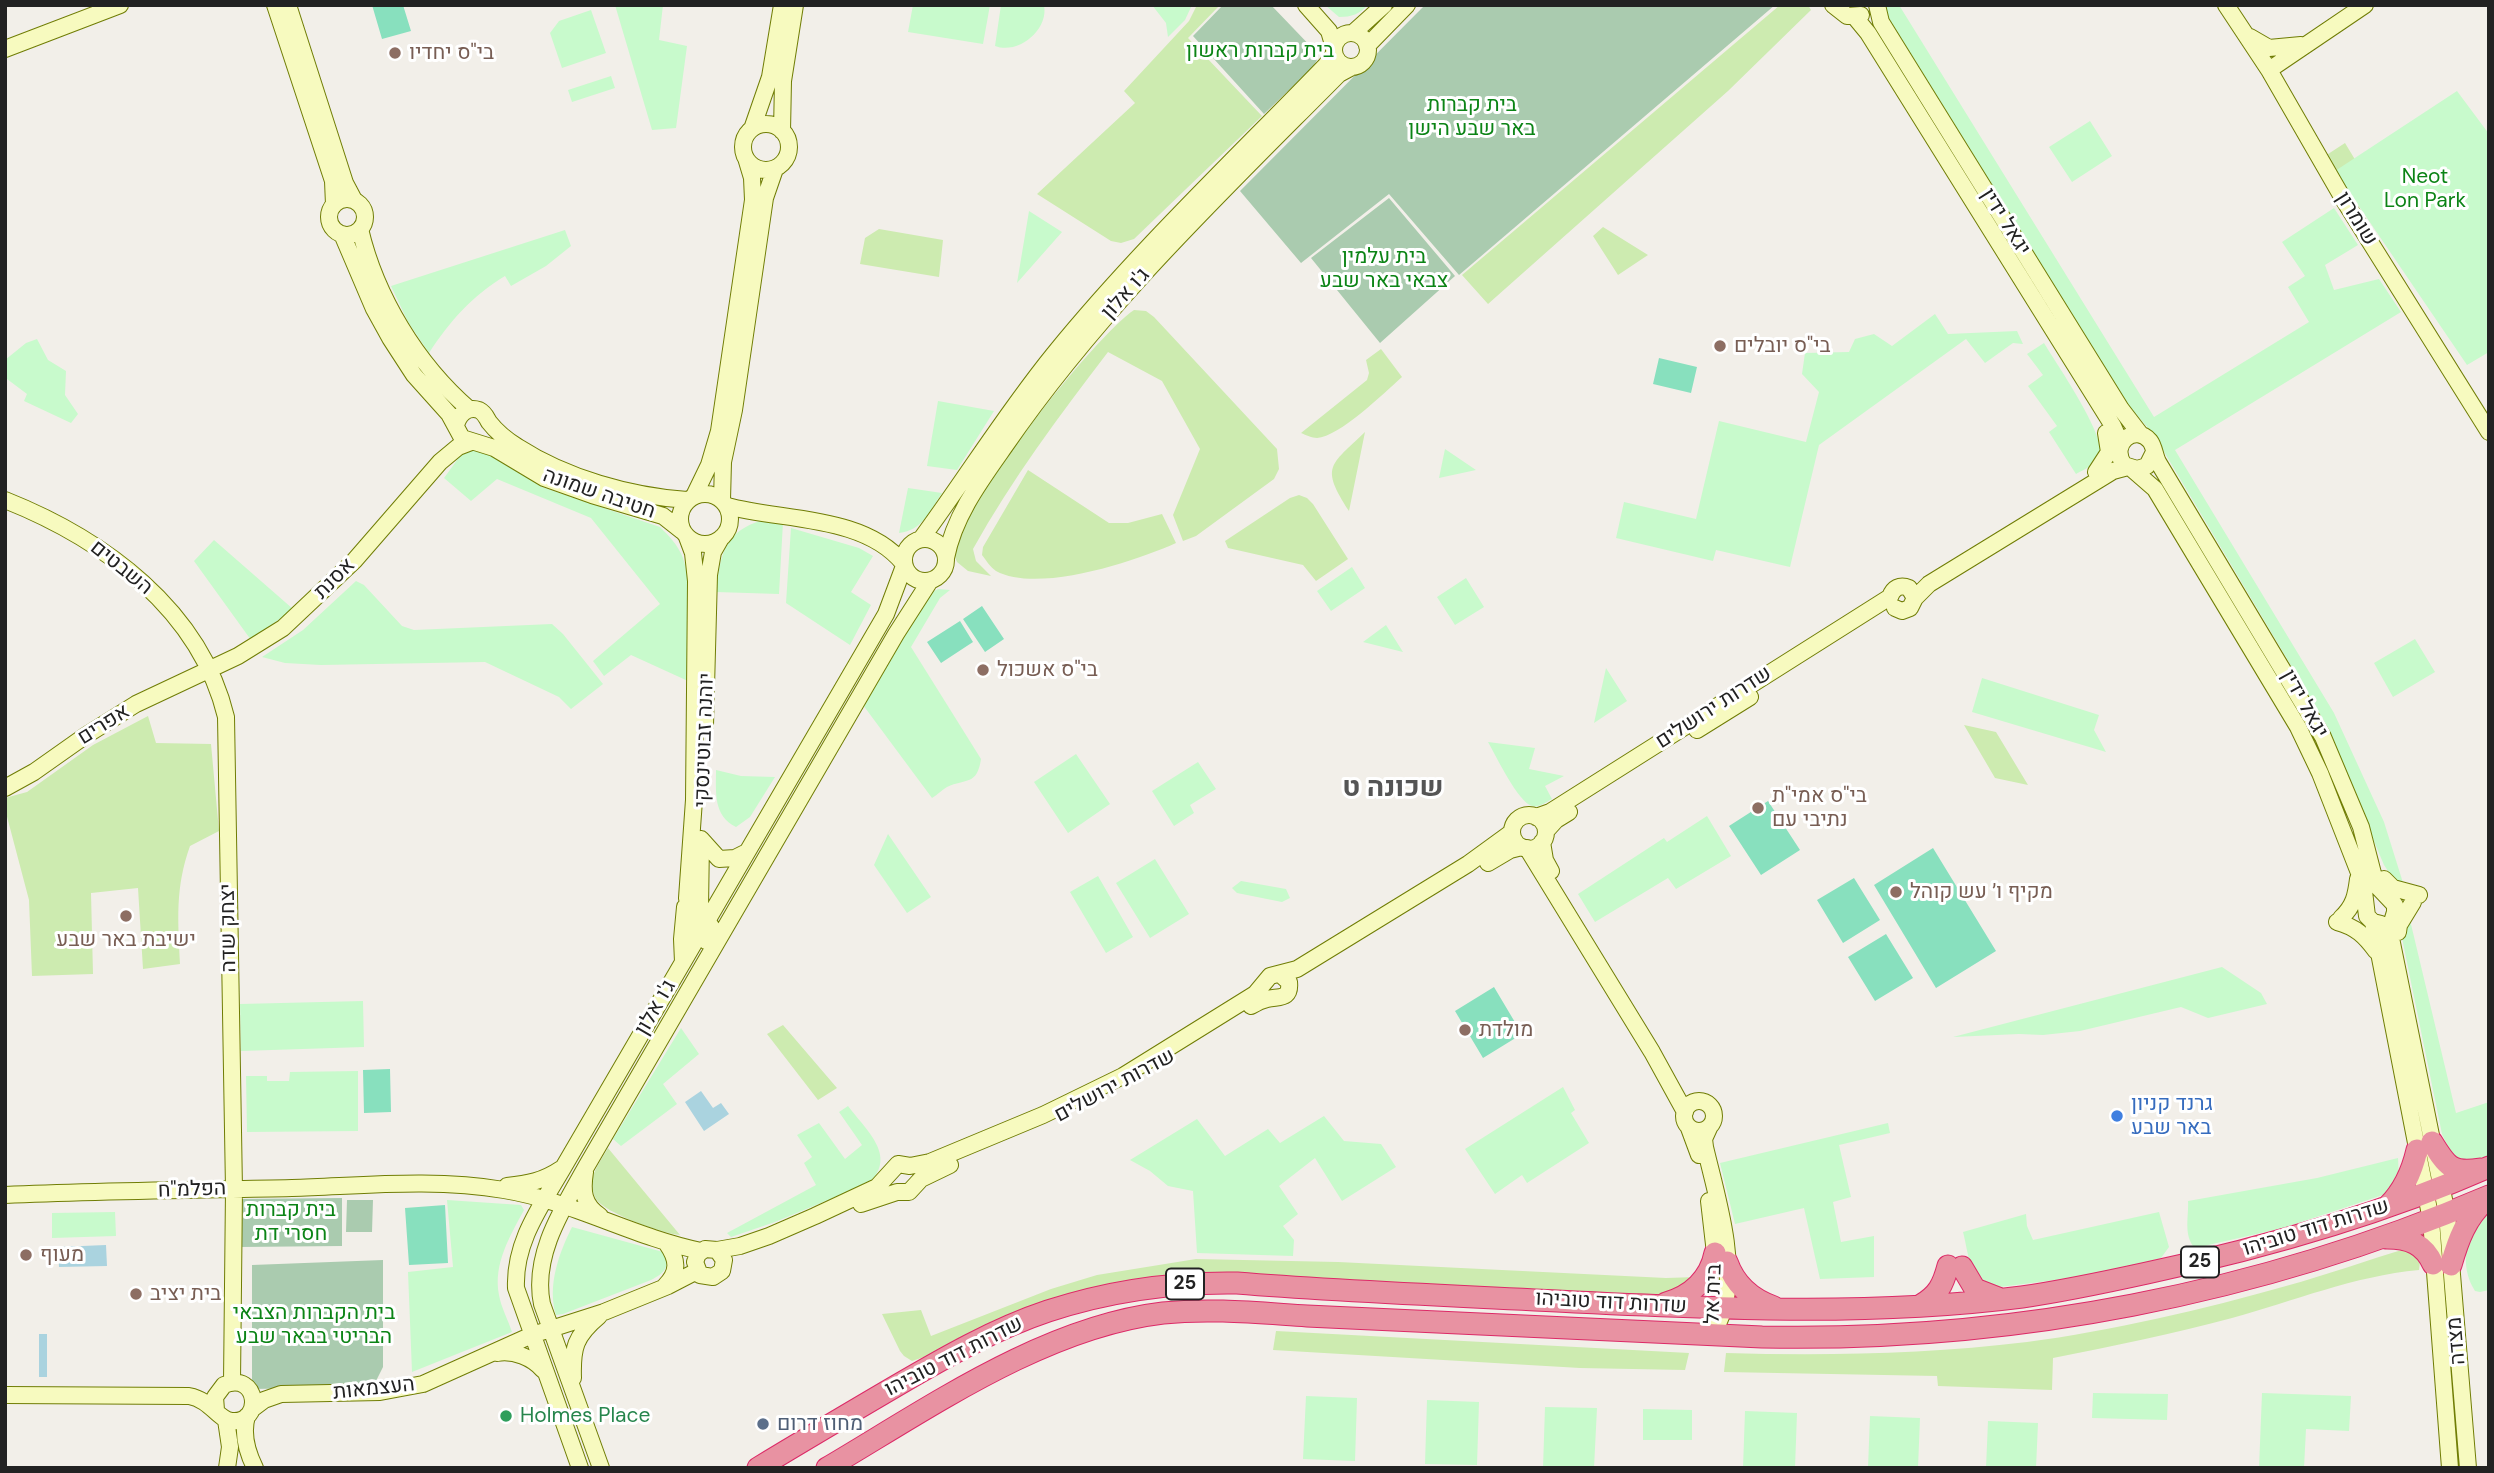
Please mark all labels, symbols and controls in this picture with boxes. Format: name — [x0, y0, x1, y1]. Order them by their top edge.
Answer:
park label: בית קברות ראשון — [1186, 38, 1334, 64]
place label: בי"ס יחדיו — [409, 40, 494, 66]
marker: בי"ס יחדיו — [387, 45, 403, 61]
park label: בית קברות באר שבע הישן — [1408, 92, 1536, 142]
park label: Neot Lon Park — [2384, 164, 2466, 214]
street label: יגאל ידין — [1975, 184, 2035, 260]
street label: שומרון — [2330, 187, 2382, 251]
park label: בית עלמין צבאי באר שבע — [1320, 244, 1448, 294]
street label: ג'ו אלון — [1097, 263, 1155, 325]
place label: בי"ס יובלים — [1734, 333, 1831, 359]
marker: בי"ס יובלים — [1712, 338, 1728, 354]
street label: חטיבה שמונה — [540, 463, 658, 525]
street label: השבטים — [85, 535, 157, 601]
street label: אסנת — [309, 553, 361, 605]
place label: בי"ס אשכול — [997, 657, 1098, 683]
street label: שדרות ירושלים — [1651, 661, 1777, 755]
marker: בי"ס אשכול — [975, 662, 991, 678]
street label: יגאל ידין — [2275, 666, 2333, 742]
street label: יוהנה זבוטינסקי — [690, 672, 720, 808]
street label: אפרים — [73, 699, 135, 751]
district label: שכונה ט — [1342, 772, 1444, 806]
place label: בי"ס אמי"ת נתיבי עם — [1772, 783, 1867, 833]
marker: בי"ס אמי"ת נתיבי עם — [1750, 800, 1766, 816]
place label: מקיף ו׳ עש קוהל — [1910, 879, 2053, 905]
street label: יצחק שדה — [216, 883, 242, 973]
marker: מקיף ו׳ עש קוהל — [1888, 884, 1904, 900]
marker: ישיבת באר שבע — [118, 908, 134, 924]
place label: ישיבת באר שבע — [56, 927, 196, 953]
street label: ג'ו אלון — [630, 976, 682, 1040]
place label: מולדת — [1479, 1017, 1533, 1043]
marker: מולדת — [1457, 1022, 1473, 1038]
street label: שדרות ירושלים — [1050, 1044, 1180, 1128]
place label: גרנד קניון באר שבע — [2131, 1091, 2213, 1141]
marker: גרנד קניון באר שבע — [2109, 1108, 2125, 1124]
street label: הפלמ"ח — [157, 1176, 227, 1204]
street label: שדרות דוד טוביהו — [2240, 1194, 2392, 1262]
park label: בית קברות חסרי דת — [246, 1197, 336, 1247]
place label: מעוף — [40, 1242, 84, 1268]
road number: 25 — [2181, 1246, 2219, 1278]
marker: מעוף — [18, 1247, 34, 1263]
street label: בית אל — [1700, 1263, 1728, 1325]
road number: 25 — [1166, 1268, 1204, 1300]
place label: בית יציב — [150, 1281, 221, 1307]
marker: בית יציב — [128, 1286, 144, 1302]
street label: שדרות דוד טוביהו — [1535, 1286, 1687, 1320]
park label: בית הקברות הצבאי הבריטי בבאר שבע — [233, 1300, 395, 1350]
street label: שדרות דוד טוביהו — [881, 1311, 1027, 1403]
street label: מצדה — [2442, 1316, 2472, 1366]
street label: העצמאות — [332, 1372, 416, 1406]
place label: Holmes Place — [520, 1403, 650, 1429]
marker: Holmes Place — [498, 1408, 514, 1424]
place label: מחוז דרום — [777, 1411, 863, 1437]
marker: מחוז דרום — [755, 1416, 771, 1432]

